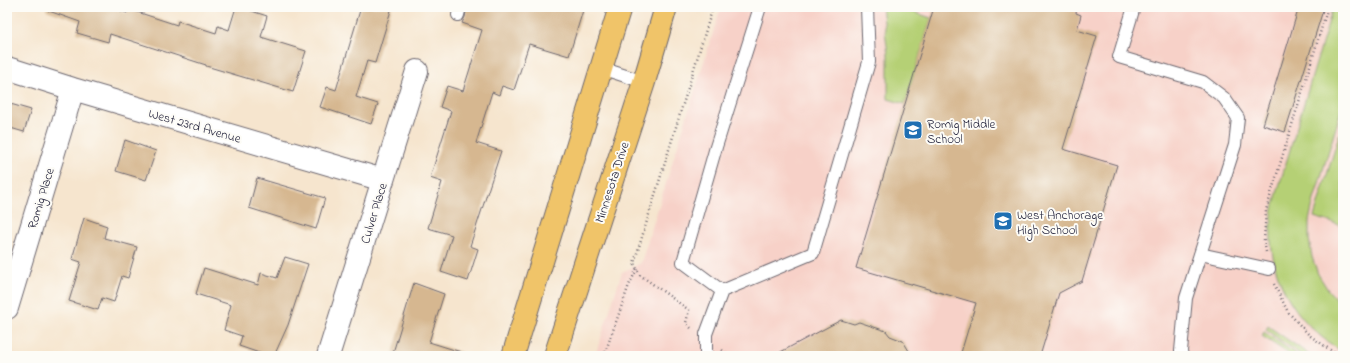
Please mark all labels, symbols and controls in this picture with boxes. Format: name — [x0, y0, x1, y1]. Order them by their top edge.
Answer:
street label: West 23rd Avenue — [146, 104, 243, 149]
place label: Romig Middle School — [927, 115, 996, 149]
school or university icon: Romig Middle School — [902, 119, 924, 141]
street label: Minnesota Drive — [590, 139, 634, 225]
street label: Romig Place — [23, 165, 61, 232]
street label: Culver Place — [356, 180, 393, 246]
place label: West Anchorage High School — [1017, 206, 1103, 241]
school or university icon: West Anchorage High School — [992, 210, 1014, 232]

